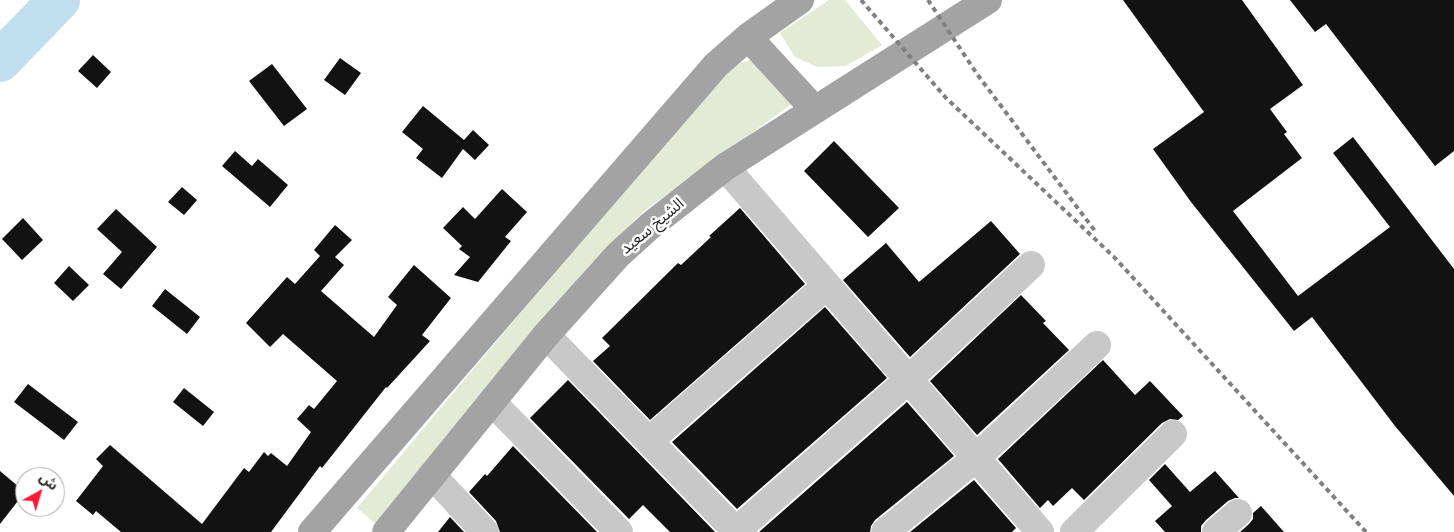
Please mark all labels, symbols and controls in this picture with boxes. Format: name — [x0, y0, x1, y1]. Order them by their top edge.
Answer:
street label: الشيخ سعيد — [616, 194, 688, 258]
north arrow — [15, 467, 65, 517]
text: ش — [36, 468, 62, 493]

